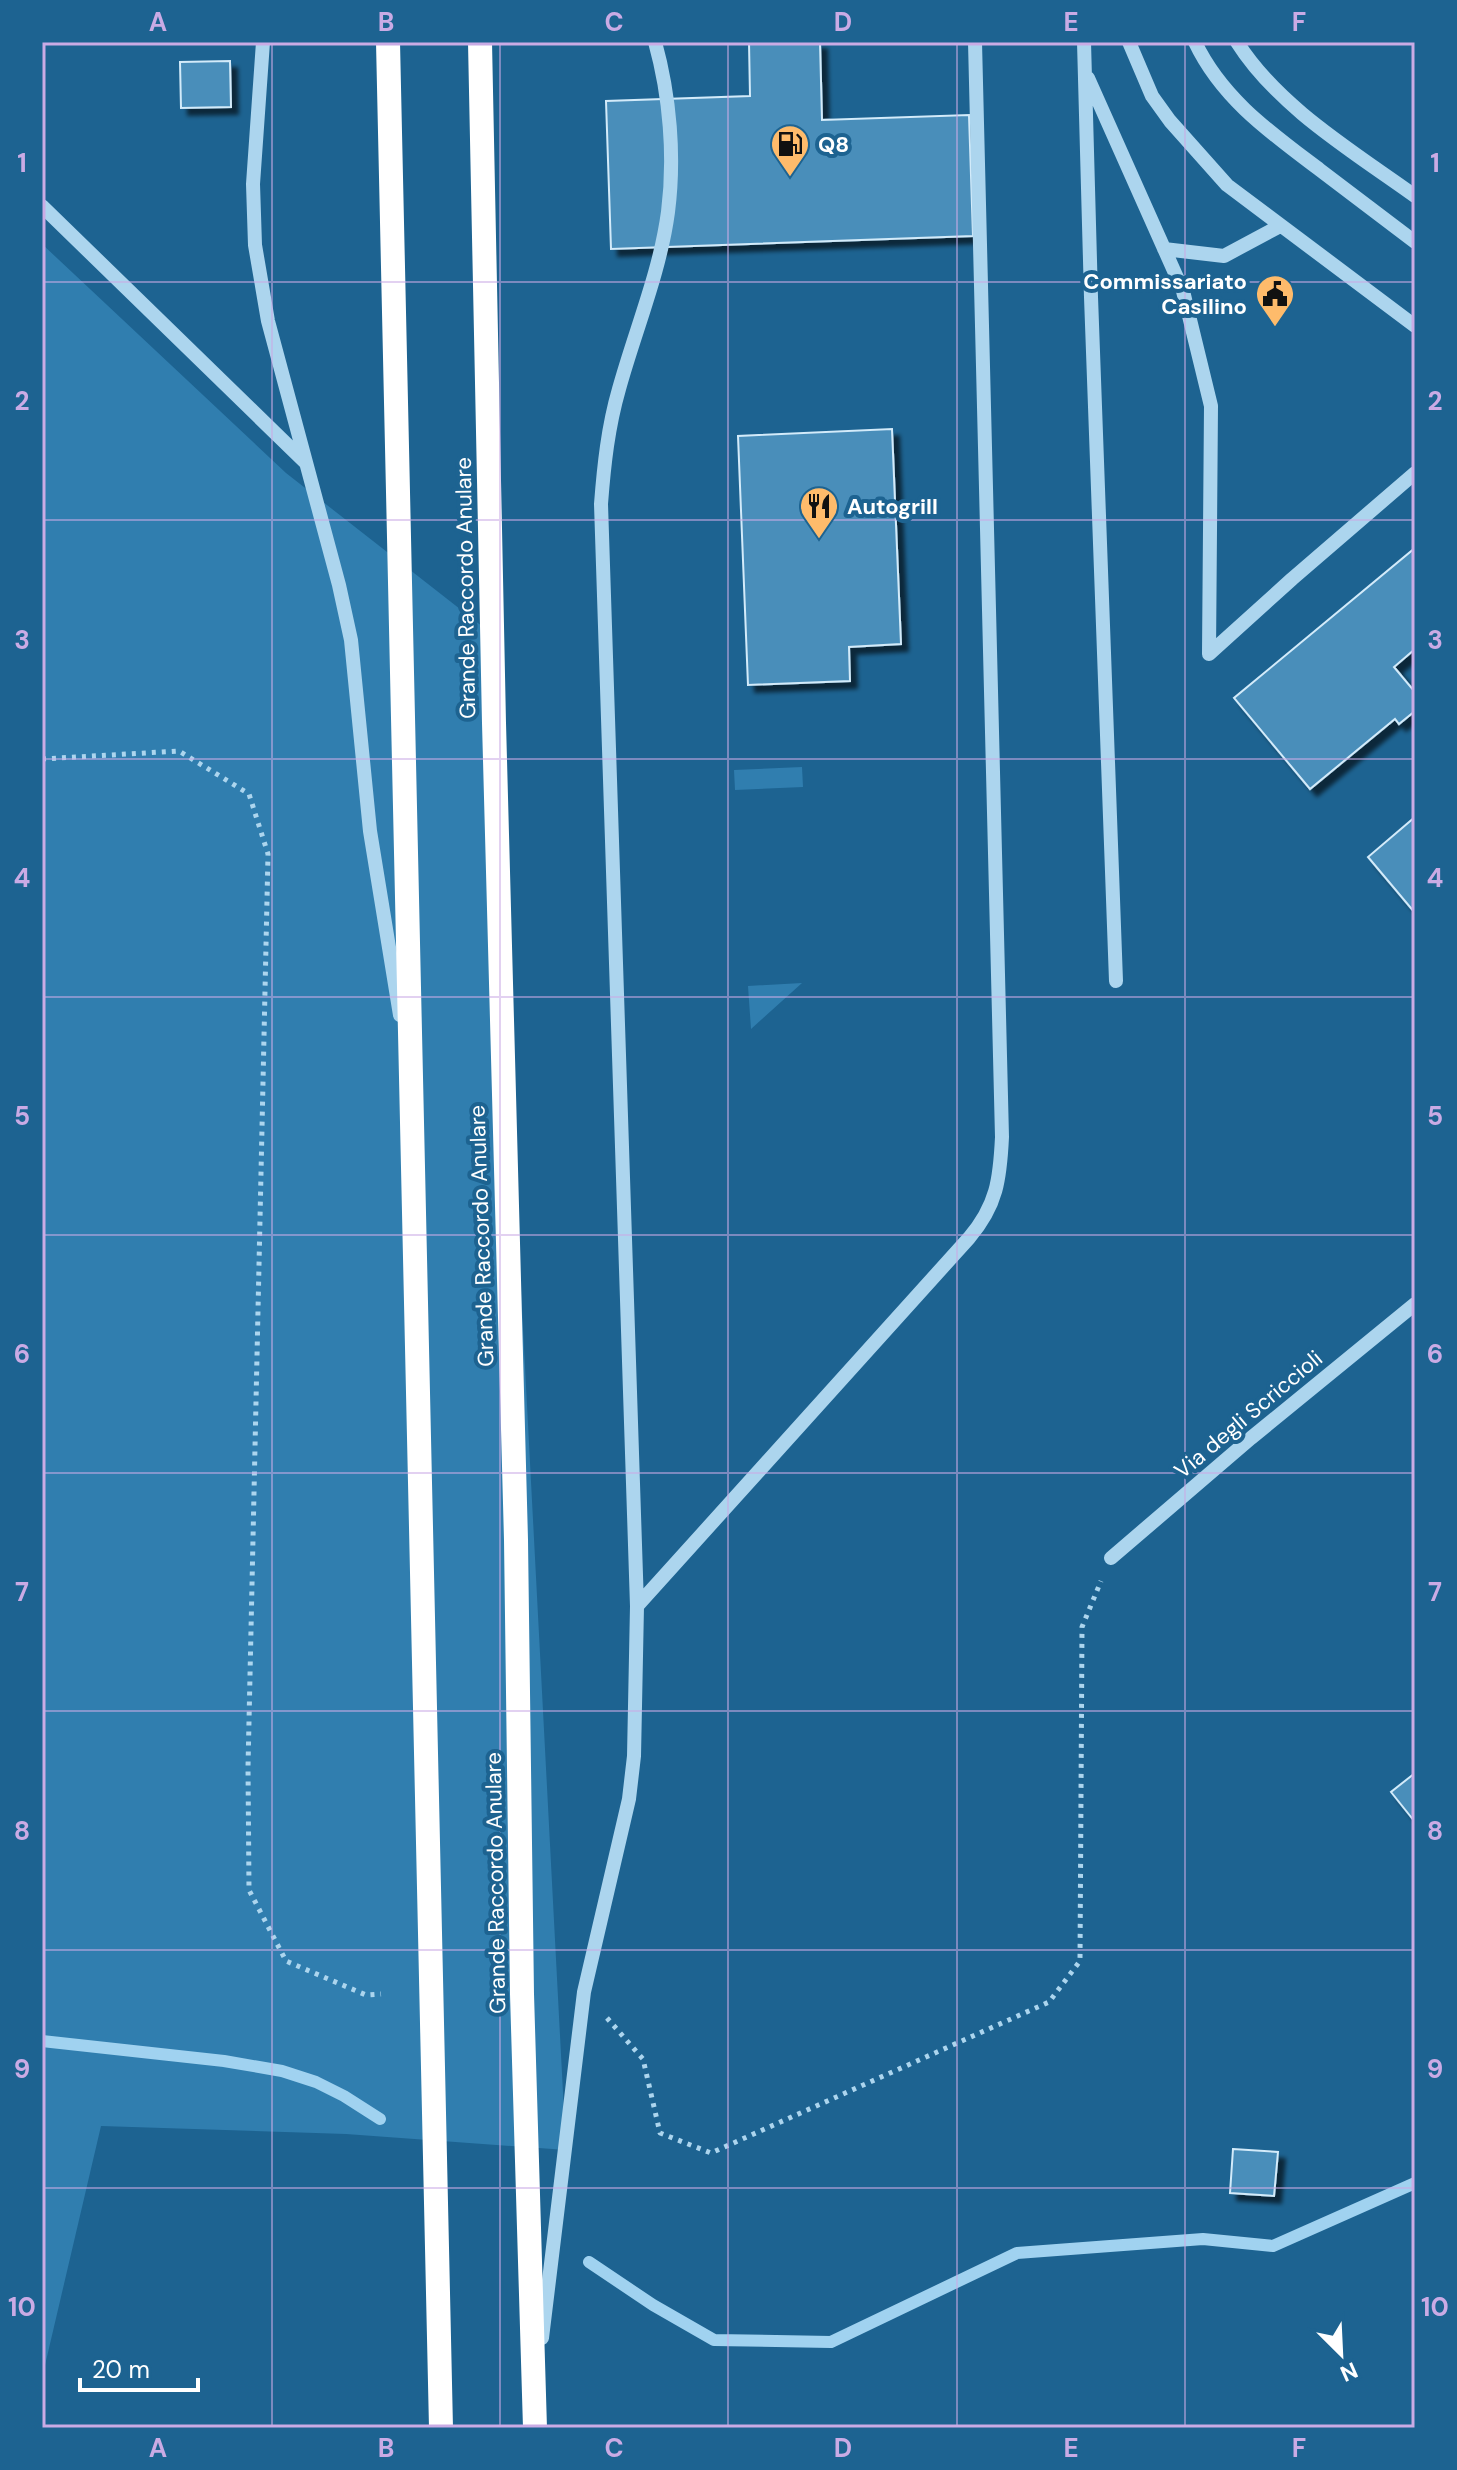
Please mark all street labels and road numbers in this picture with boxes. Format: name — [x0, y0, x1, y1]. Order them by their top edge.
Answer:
street label: Grande Raccordo Anulare — [449, 457, 482, 719]
street label: Grande Raccordo Anulare — [462, 1105, 501, 1367]
street label: Via degli Scriccioli — [1168, 1344, 1328, 1485]
street label: Grande Raccordo Anulare — [479, 1752, 512, 2014]

